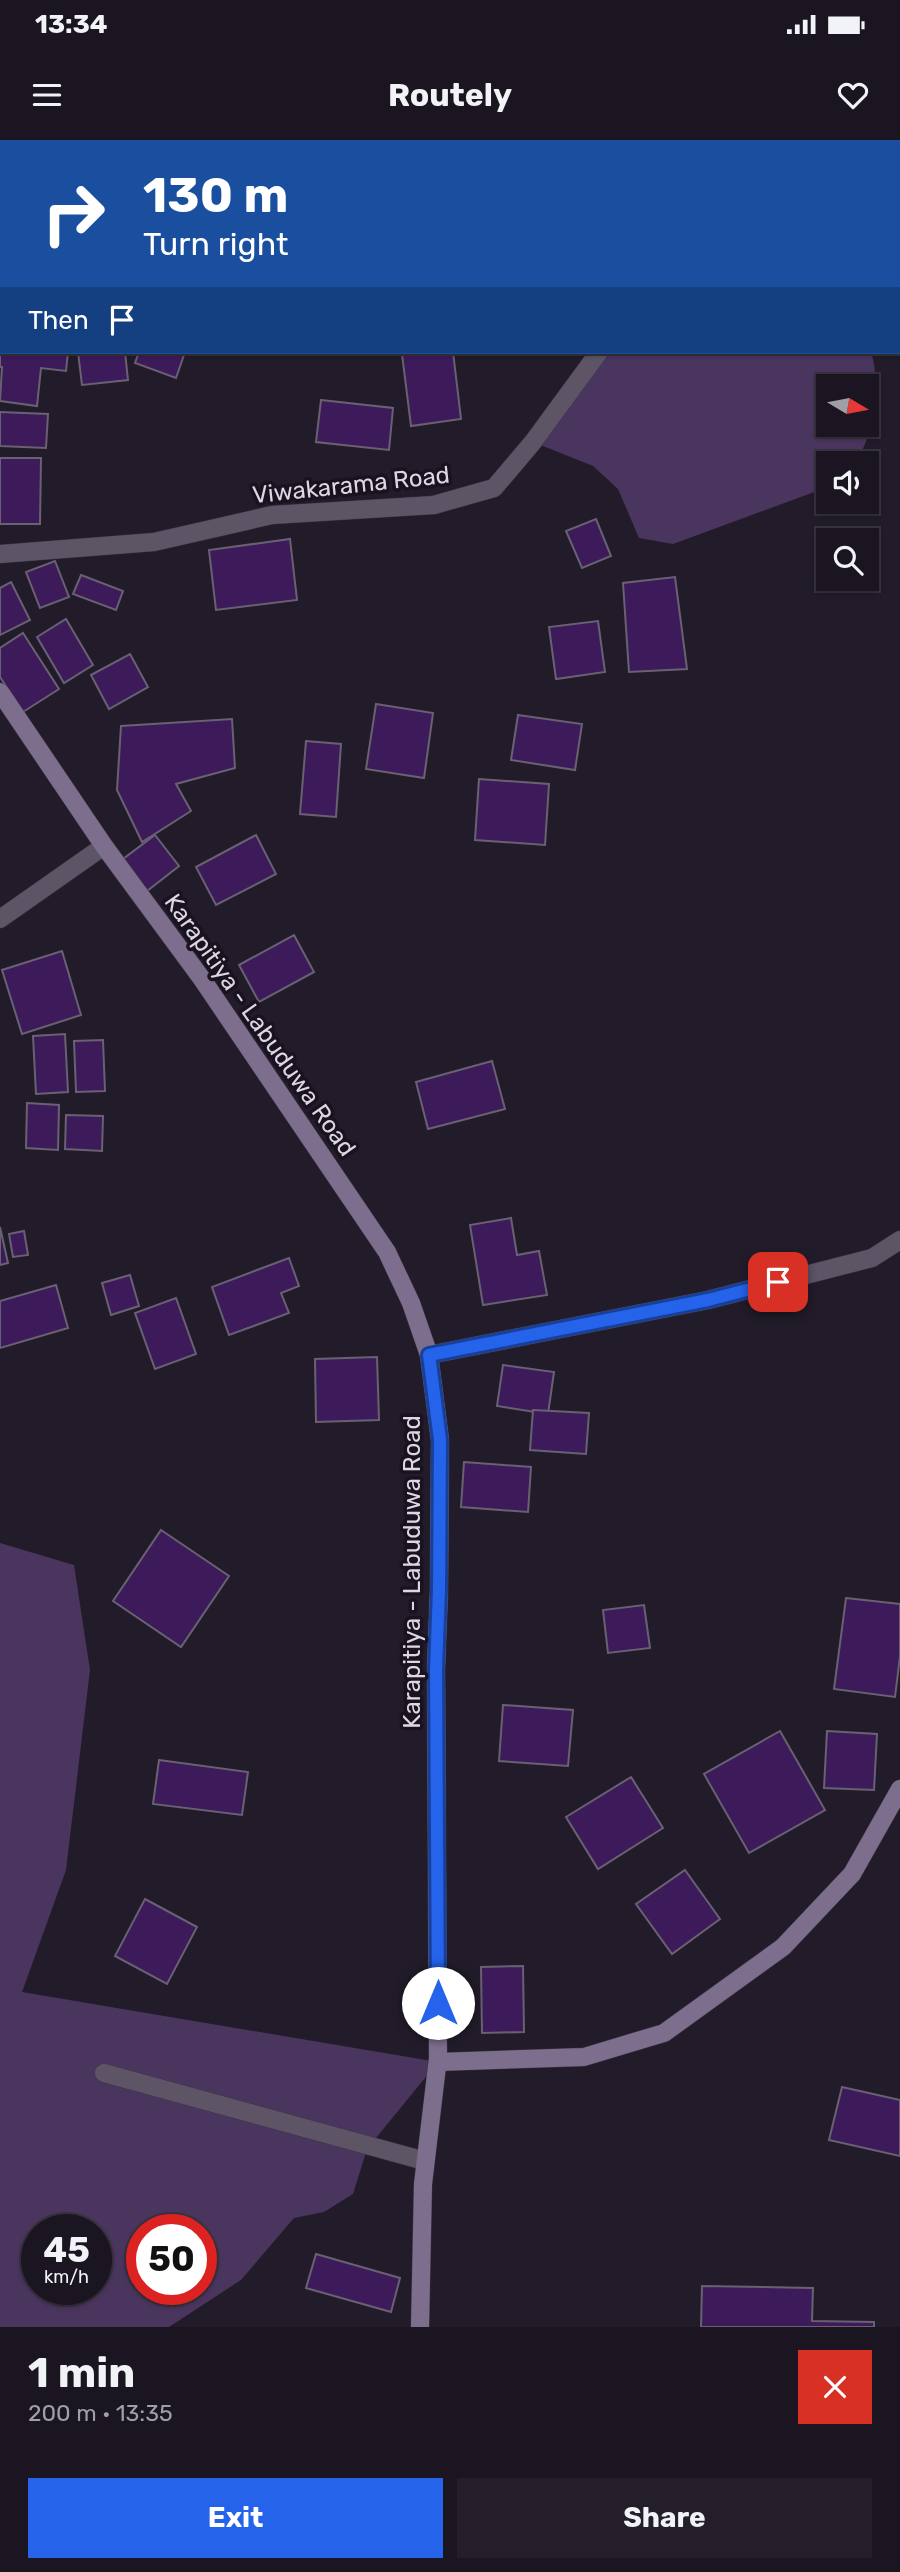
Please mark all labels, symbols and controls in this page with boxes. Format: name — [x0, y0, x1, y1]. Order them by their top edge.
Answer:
text: 13:34 — [35, 9, 108, 40]
icon: menu — [28, 76, 66, 114]
text: Routely — [388, 76, 512, 114]
icon: heart — [834, 76, 872, 114]
text: 130 m — [143, 166, 288, 224]
icon: right — [28, 168, 119, 259]
text: Turn right — [143, 225, 288, 263]
icon: arrive — [103, 301, 141, 339]
text: Then — [28, 305, 89, 336]
north arrow — [816, 374, 878, 438]
map controls — [816, 374, 879, 591]
button: sound — [816, 451, 879, 514]
street label: Viwakarama Road — [251, 461, 451, 509]
button: search — [816, 528, 879, 591]
street label: Karapitiya - Labuduwa Road — [159, 889, 361, 1161]
pin — [748, 1252, 808, 1312]
icon: arrive — [759, 1263, 797, 1301]
street label: Karapitiya - Labuduwa Road — [398, 1415, 426, 1729]
position arrow — [401, 1966, 475, 2040]
speed limit sign: 50 — [126, 2214, 217, 2305]
text: 45 — [43, 2229, 90, 2271]
text: km/h — [44, 2266, 89, 2288]
text: 1 min — [28, 2348, 135, 2398]
button: close — [798, 2350, 872, 2424]
text: 200 m · 13:35 — [28, 2399, 173, 2427]
button: Exit — [28, 2478, 443, 2558]
button: Share — [457, 2478, 872, 2558]

